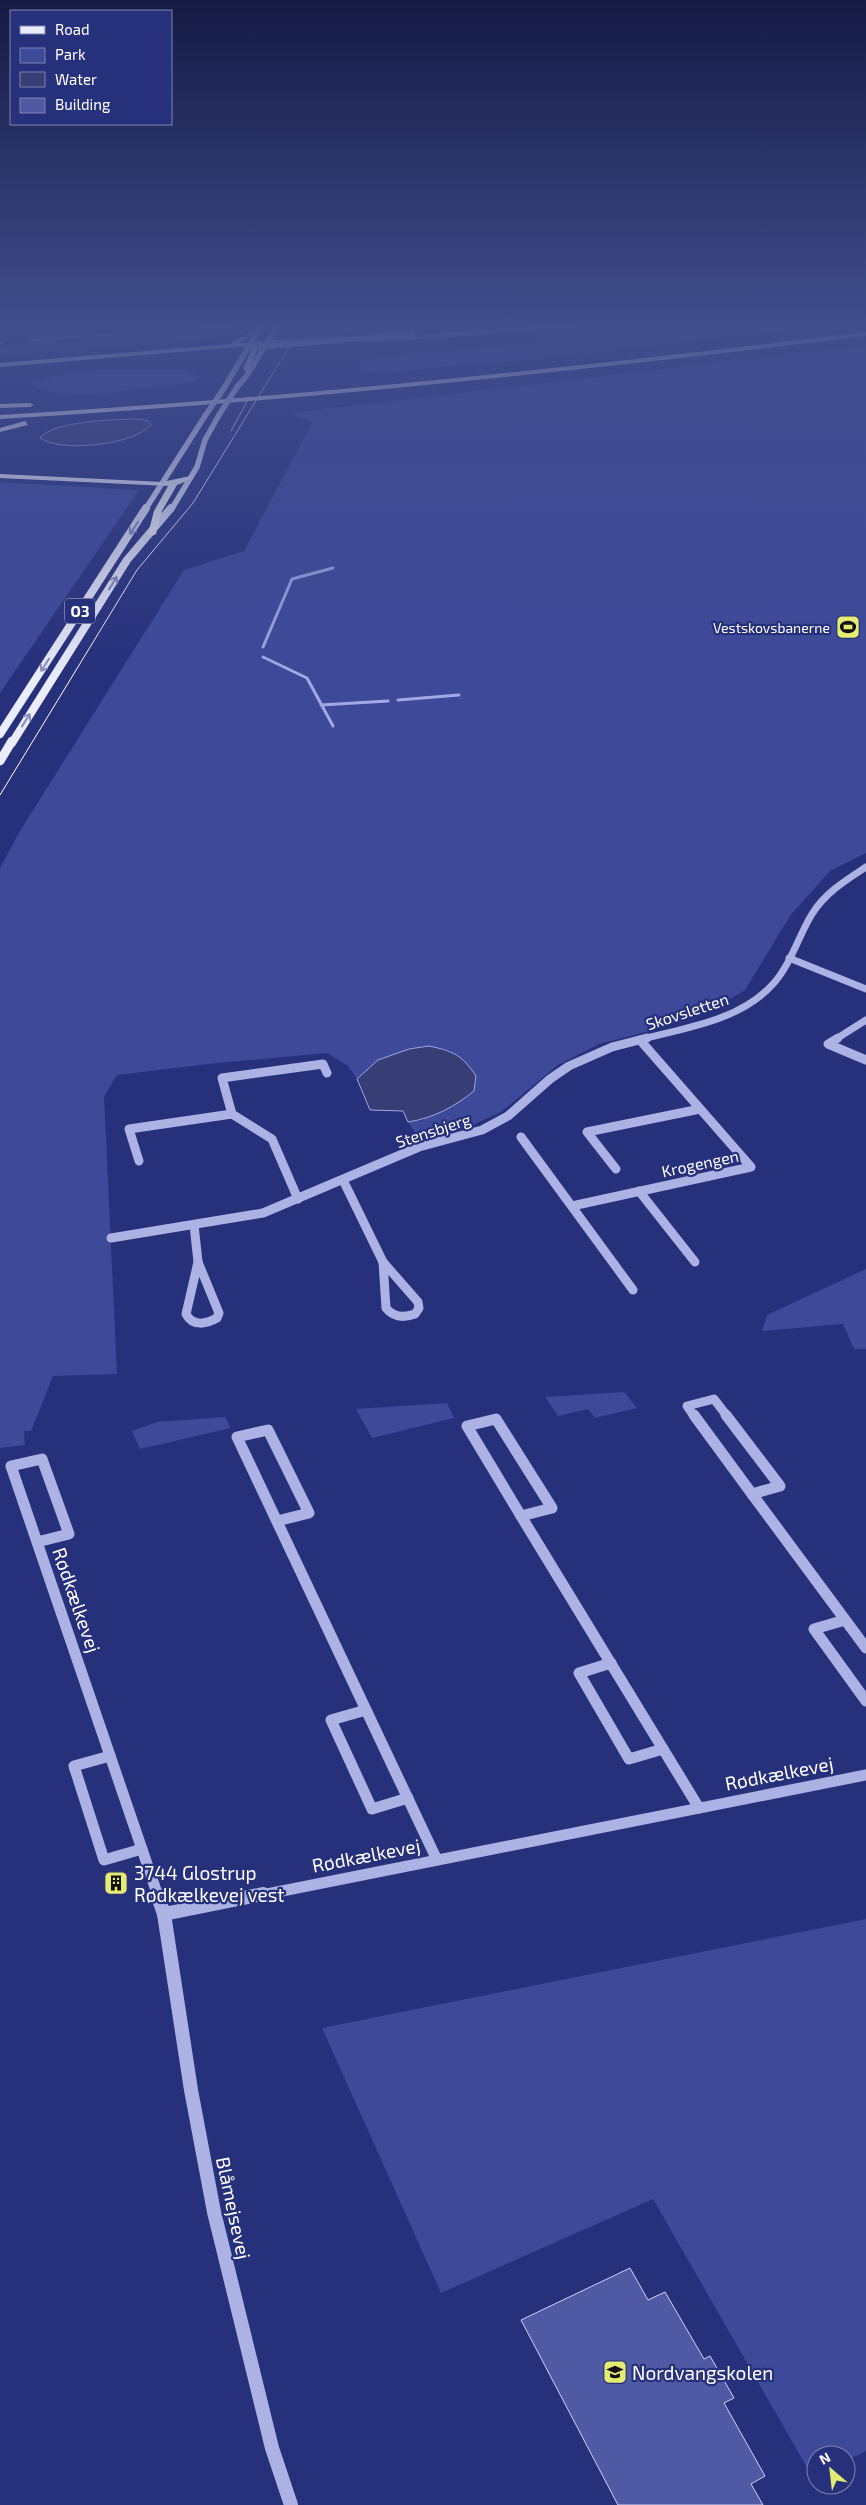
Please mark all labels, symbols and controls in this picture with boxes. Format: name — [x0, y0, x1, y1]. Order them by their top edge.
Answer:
legend — [10, 10, 172, 125]
text: Road — [55, 20, 90, 38]
text: Park — [55, 45, 86, 63]
text: Water — [55, 70, 97, 88]
text: Building — [55, 95, 111, 113]
one-way arrow — [128, 521, 138, 535]
one-way arrow — [108, 576, 118, 590]
road number: O3 — [65, 598, 95, 624]
sports icon: Vestskovsbanerne — [835, 614, 861, 640]
place label: Vestskovsbanerne — [713, 619, 830, 636]
one-way arrow — [40, 657, 50, 671]
one-way arrow — [21, 713, 31, 727]
street label: Skovsletten — [643, 989, 731, 1033]
street label: Stensbjerg — [393, 1109, 473, 1152]
street label: Krogengen — [660, 1146, 740, 1180]
street label: Rødkælkevej — [48, 1544, 106, 1656]
street label: Rødkælkevej — [723, 1751, 835, 1795]
street label: Rødkælkevej — [310, 1833, 422, 1877]
place label: 3744 Glostrup Rødkælkevej vest — [134, 1861, 285, 1906]
building icon: 3744 Glostrup Rødkælkevej vest — [103, 1870, 129, 1896]
street label: Blåmejsevej — [212, 2155, 256, 2261]
school or university icon: Nordvangskolen — [602, 2359, 628, 2385]
place label: Nordvangskolen — [632, 2361, 773, 2384]
north arrow — [806, 2445, 856, 2495]
text: N — [816, 2448, 833, 2468]

